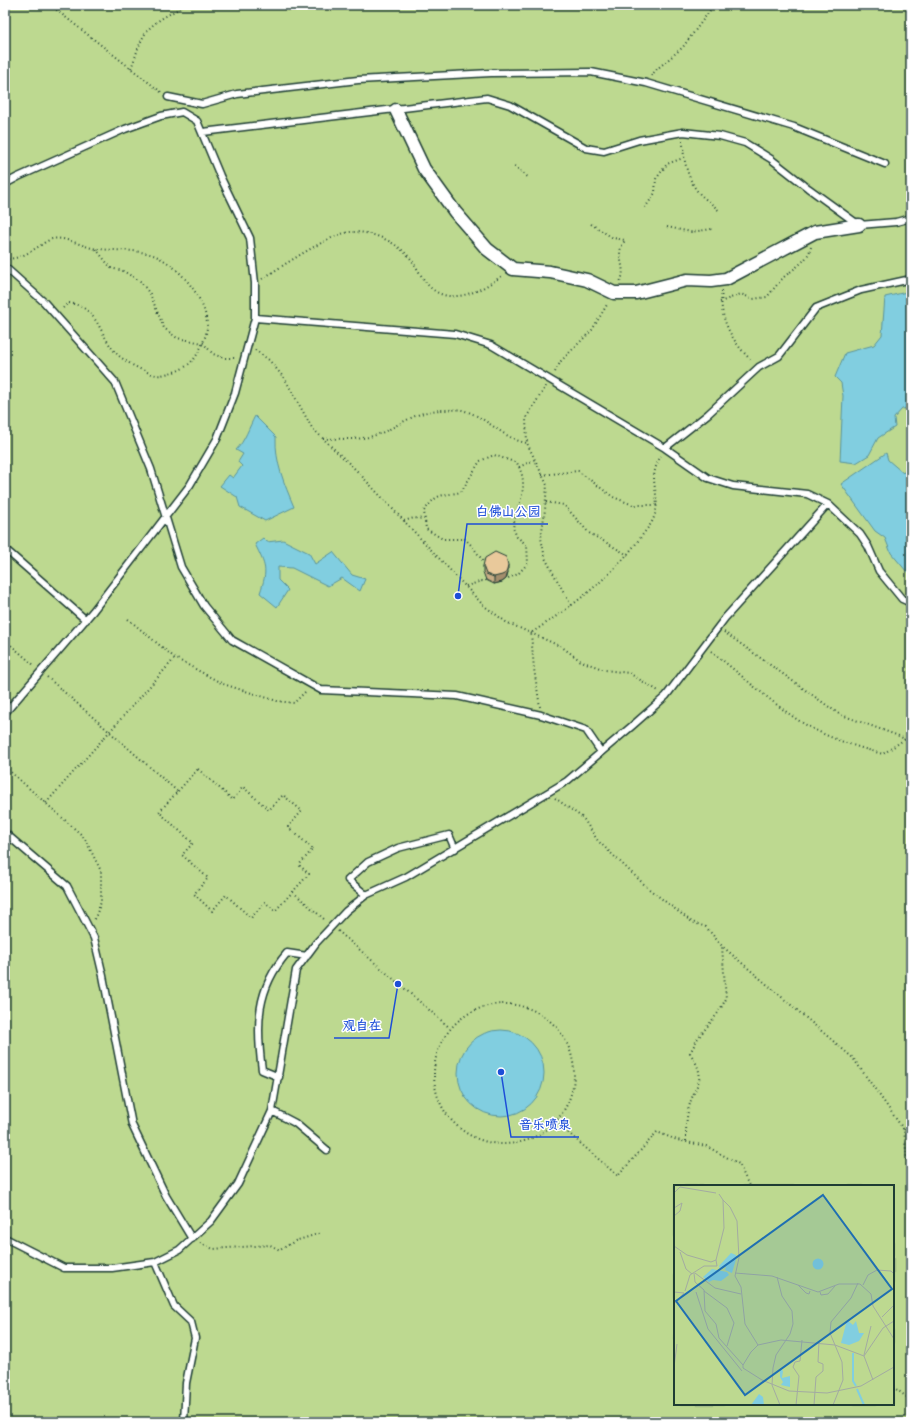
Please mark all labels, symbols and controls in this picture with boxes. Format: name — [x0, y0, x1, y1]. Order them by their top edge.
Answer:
callout: 白佛山公园 — [467, 499, 548, 524]
text: 白佛山公园 — [475, 504, 541, 521]
callout: 观自在 — [334, 1013, 389, 1038]
text: 观自在 — [342, 1018, 382, 1035]
callout: 音乐喷泉 — [511, 1112, 579, 1137]
text: 音乐喷泉 — [519, 1117, 571, 1134]
inset map — [674, 1185, 894, 1405]

